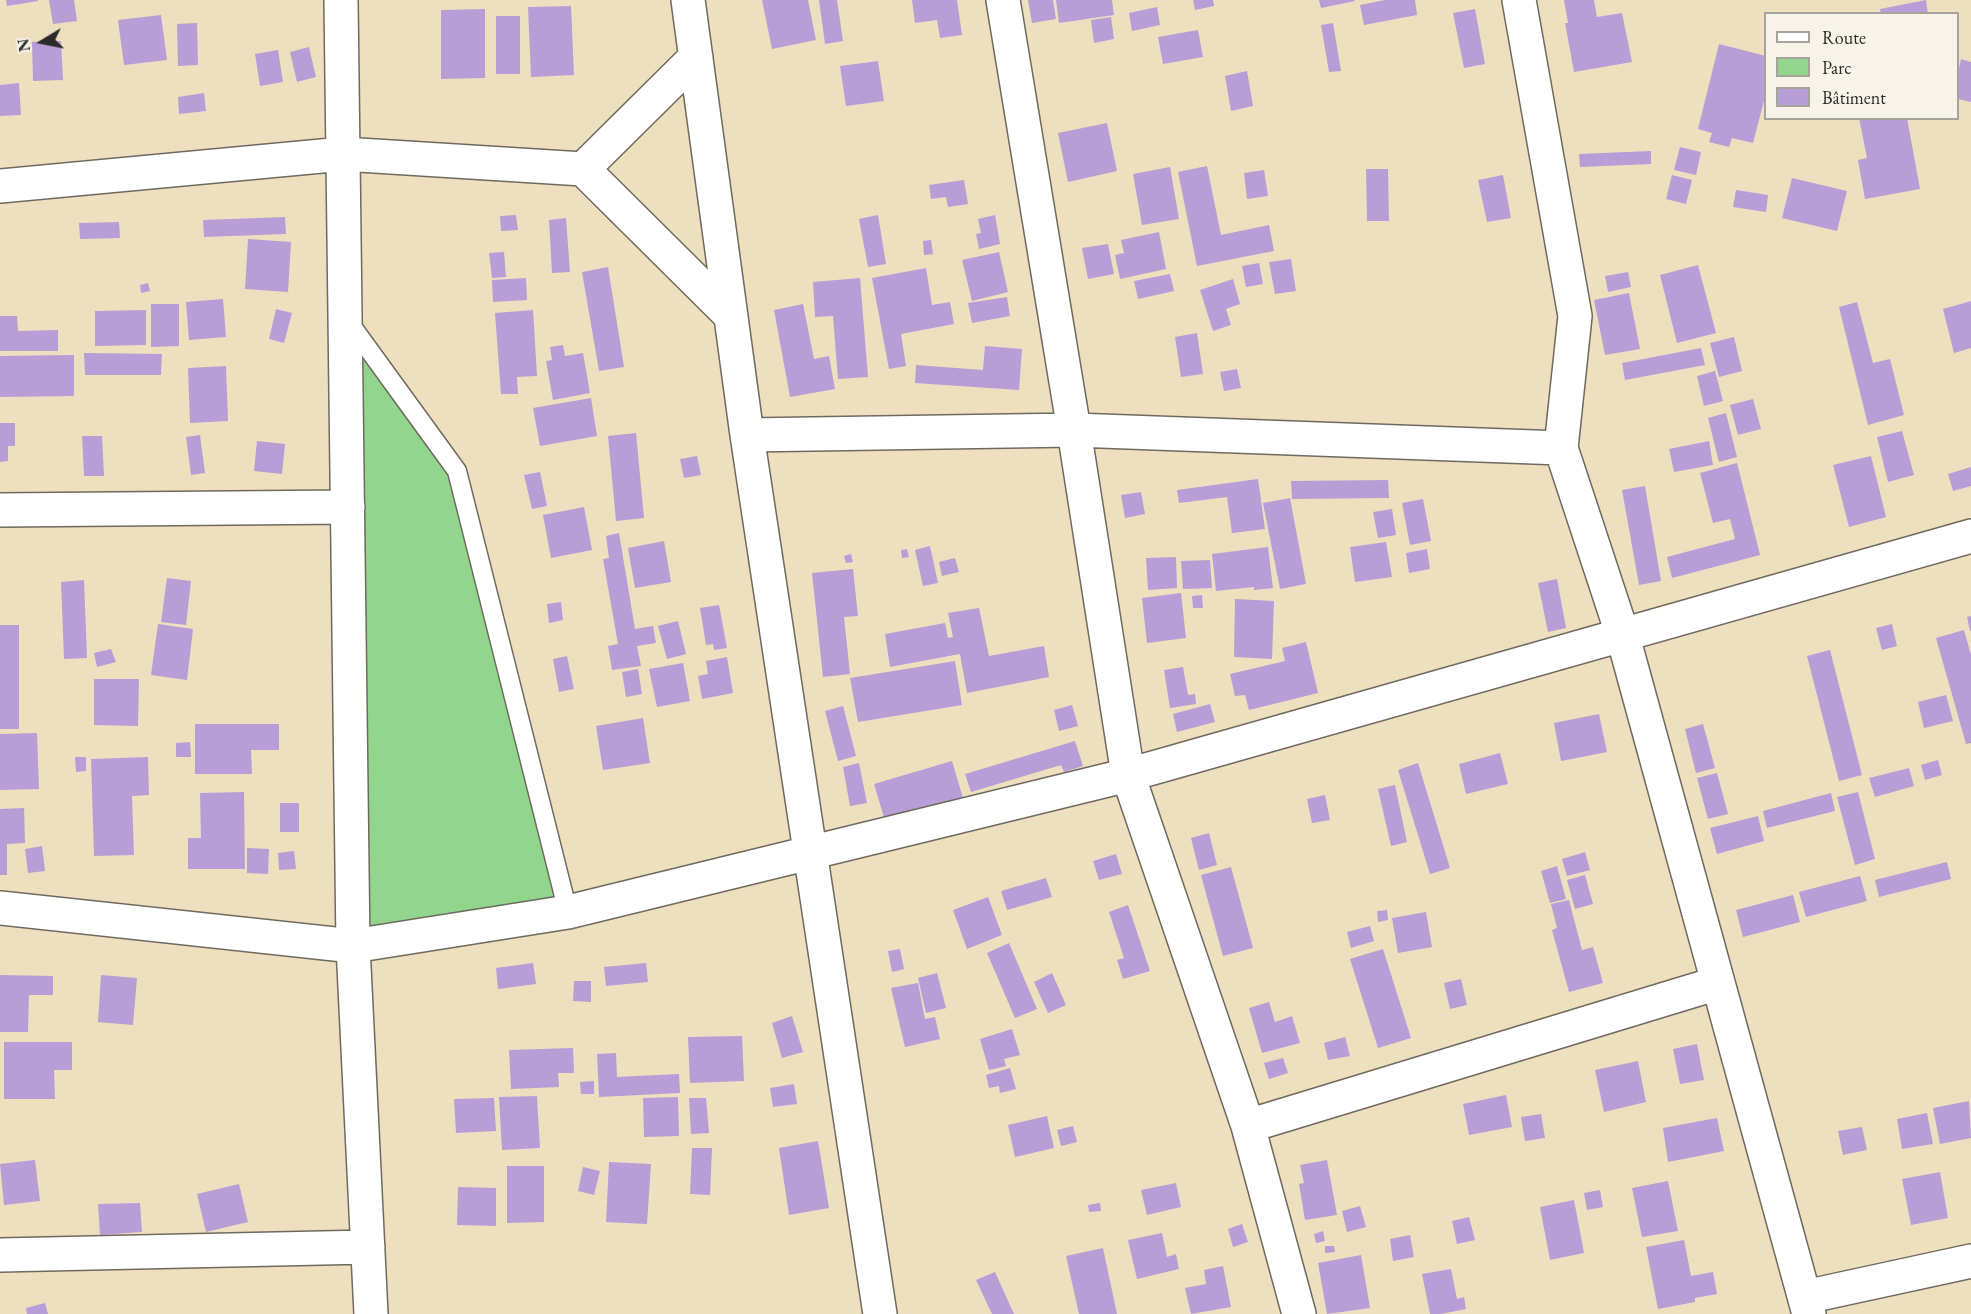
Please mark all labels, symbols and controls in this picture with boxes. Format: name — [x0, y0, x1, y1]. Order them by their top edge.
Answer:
north arrow — [12, 12, 72, 72]
legend — [1764, 12, 1959, 120]
text: Route — [1822, 26, 1866, 49]
text: N — [12, 37, 35, 53]
text: Parc — [1822, 56, 1852, 79]
text: Bâtiment — [1822, 86, 1886, 109]

